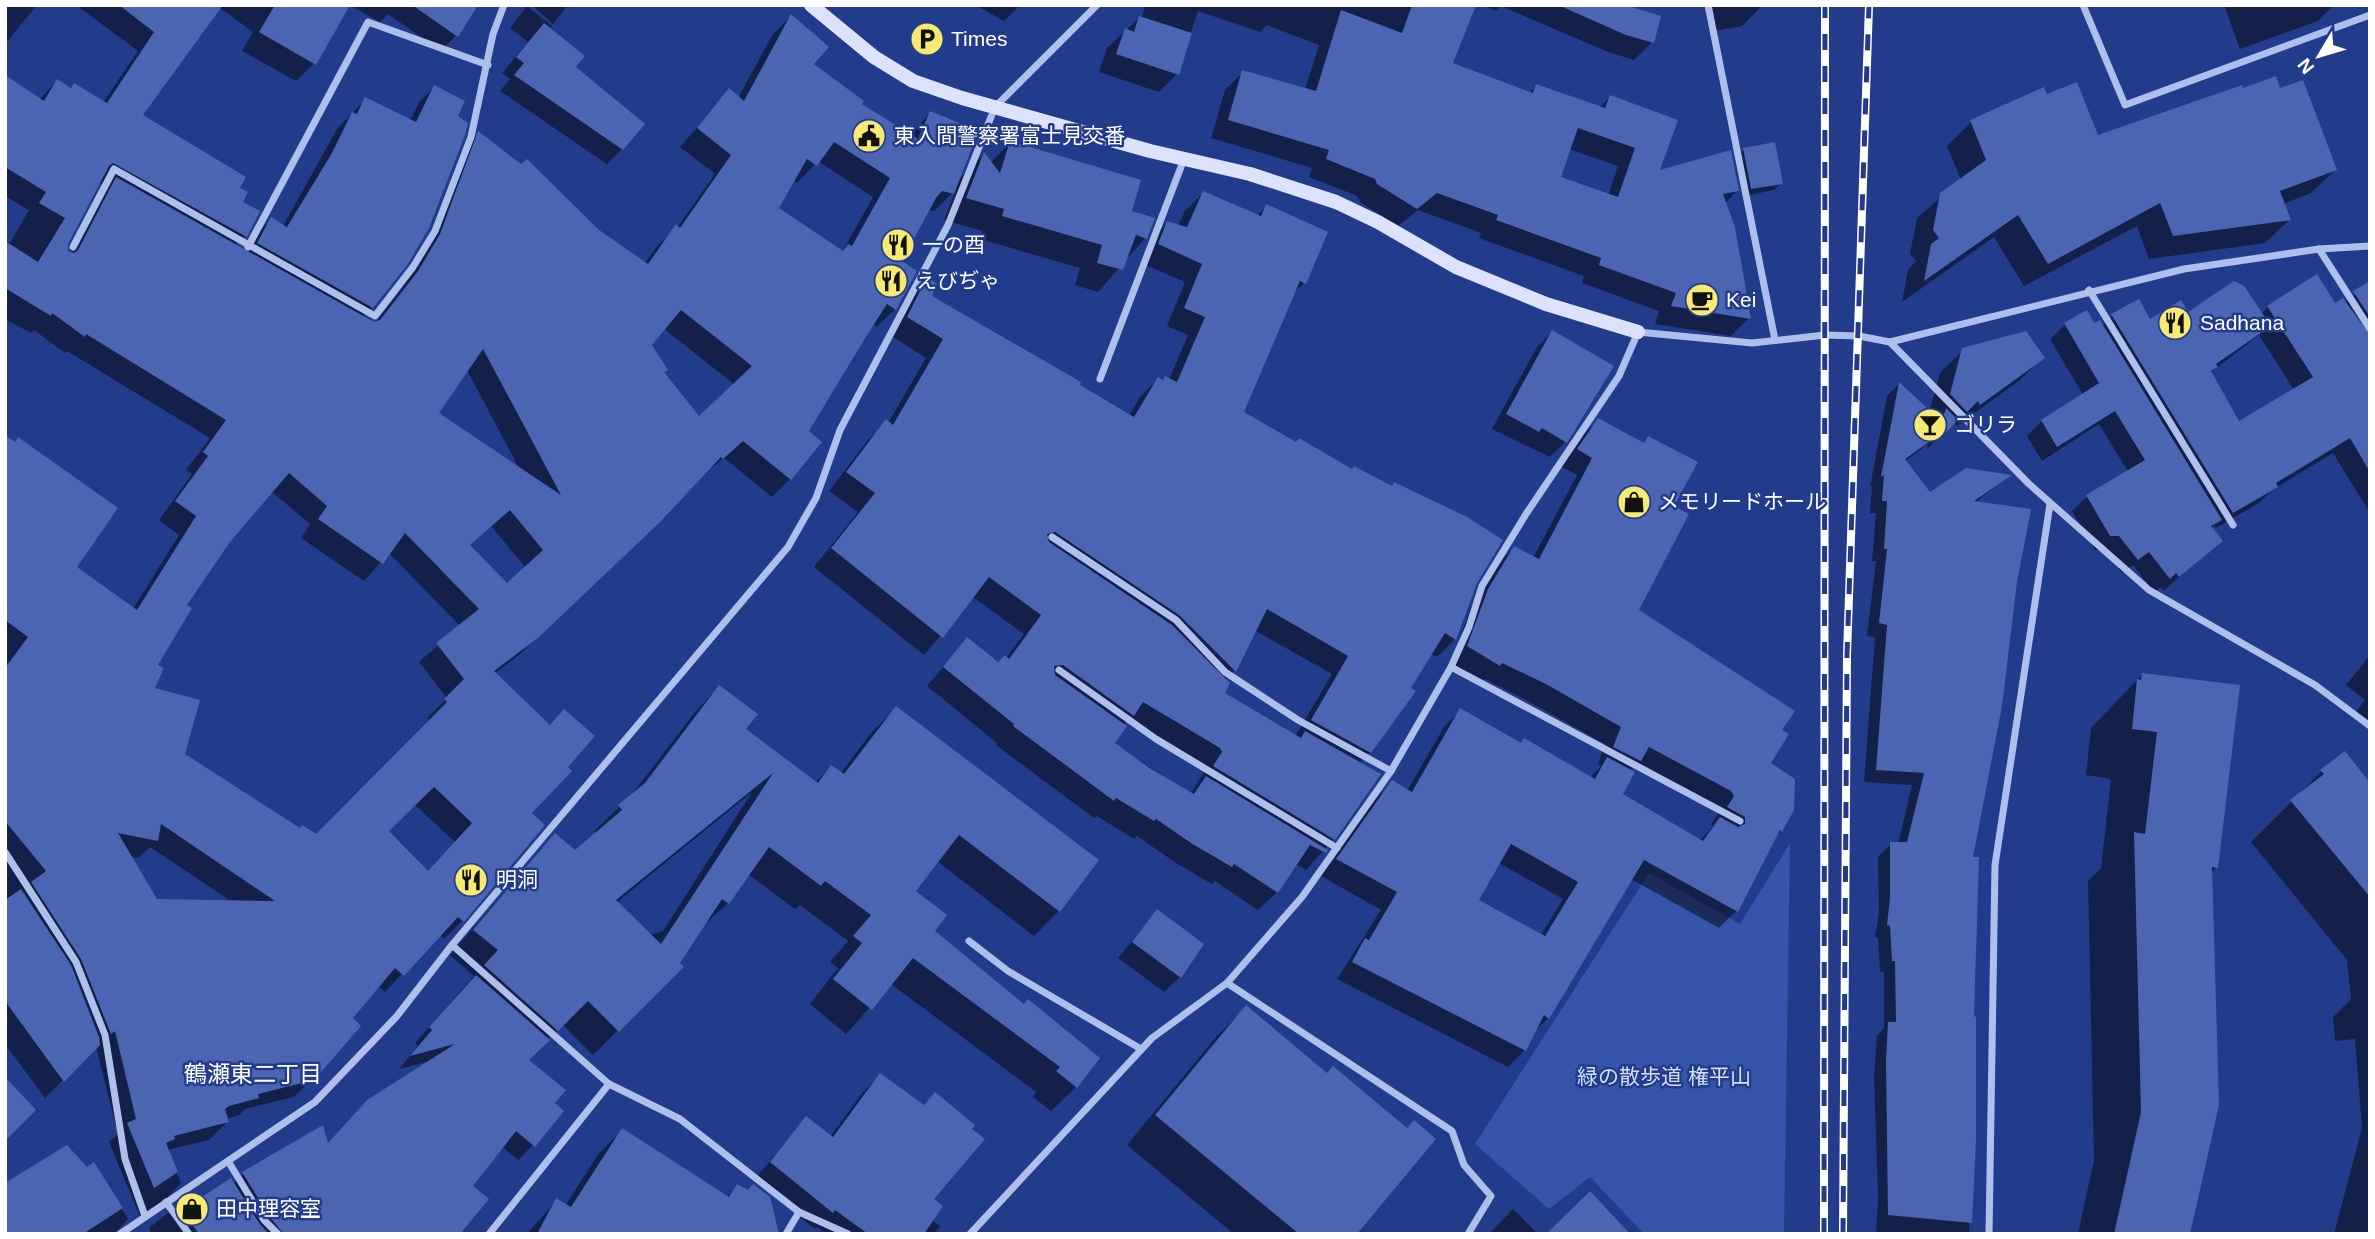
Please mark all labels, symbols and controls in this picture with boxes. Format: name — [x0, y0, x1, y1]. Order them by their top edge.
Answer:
parking icon: Times — [908, 20, 946, 58]
north arrow — [2284, 21, 2354, 91]
place label: Times — [951, 27, 1007, 50]
text: N — [2293, 54, 2318, 78]
public building icon: 東入間警察署富士見交番 — [850, 117, 888, 155]
place label: 東入間警察署富士見交番 — [894, 124, 1125, 147]
restaurant icon: 一の酉 — [879, 226, 917, 264]
place label: 一の酉 — [922, 233, 985, 256]
restaurant icon: えびぢゃ — [872, 262, 910, 300]
place label: えびぢゃ — [916, 269, 1000, 292]
cafe icon: Kei — [1683, 281, 1721, 319]
place label: Kei — [1726, 288, 1756, 311]
restaurant icon: Sadhana — [2156, 304, 2194, 342]
place label: Sadhana — [2200, 311, 2284, 334]
bar icon: ゴリラ — [1911, 406, 1949, 444]
place label: ゴリラ — [1954, 413, 2017, 436]
shop icon: メモリードホール — [1615, 483, 1653, 521]
place label: メモリードホール — [1658, 490, 1826, 513]
restaurant icon: 明洞 — [452, 861, 490, 899]
place label: 明洞 — [496, 868, 538, 891]
district label: 鶴瀬東二丁目 — [184, 1061, 322, 1087]
park label: 緑の散歩道 権平山 — [1577, 1065, 1751, 1088]
shop icon: 田中理容室 — [173, 1190, 211, 1228]
place label: 田中理容室 — [216, 1197, 321, 1220]

